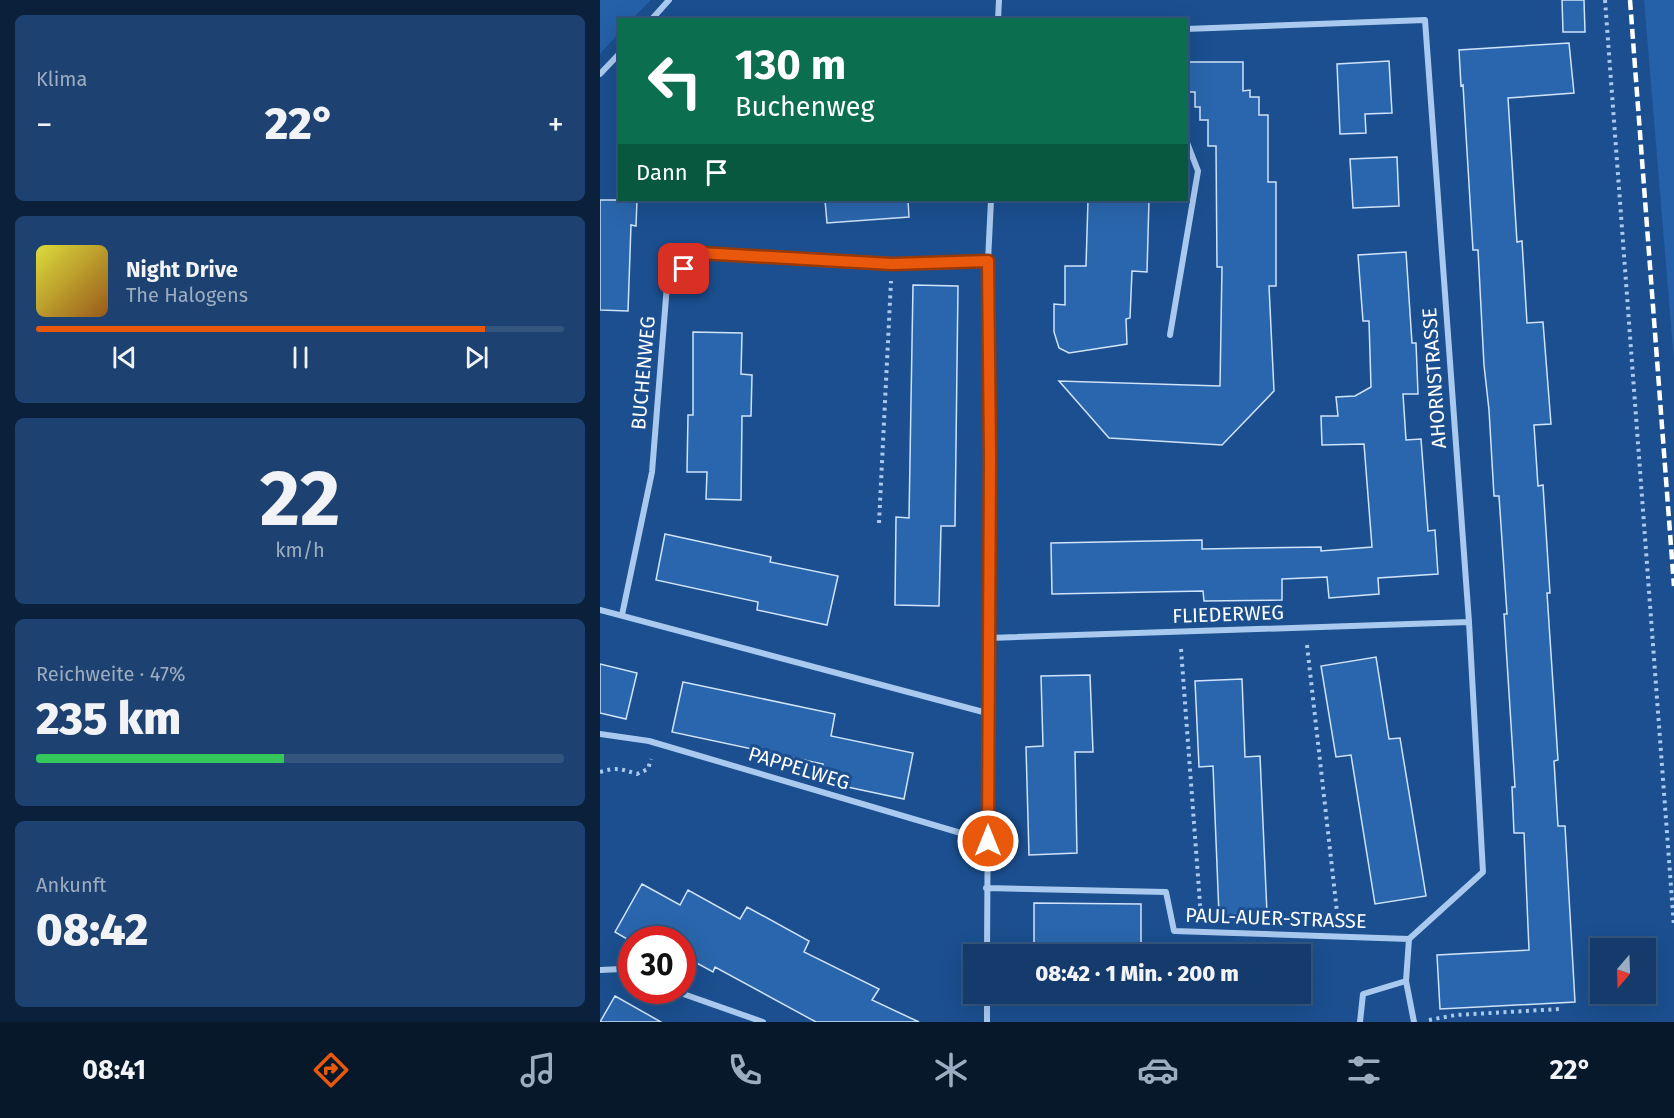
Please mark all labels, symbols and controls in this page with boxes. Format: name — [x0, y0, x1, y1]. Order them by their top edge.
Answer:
text: 130 m — [735, 40, 846, 90]
icon: left — [636, 42, 714, 120]
text: Klima — [36, 67, 87, 91]
text: Buchenweg — [735, 91, 875, 123]
text: 22° — [265, 97, 335, 151]
text: − — [36, 105, 53, 145]
text: + — [548, 105, 564, 145]
icon: arrive — [700, 156, 733, 189]
text: Dann — [636, 159, 688, 186]
pin — [658, 243, 709, 294]
icon: arrive — [667, 252, 700, 285]
text: Night Drive — [126, 256, 238, 283]
text: The Halogens — [126, 283, 248, 307]
street label: AHORNSTRASSE — [1417, 307, 1451, 449]
street label: BUCHENWEG — [626, 315, 660, 431]
icon: previous — [108, 341, 141, 374]
icon: pause — [284, 341, 317, 374]
icon: next — [460, 341, 493, 374]
text: 22 — [260, 452, 340, 546]
text: km/h — [275, 538, 325, 562]
street label: FLIEDERWEG — [1172, 600, 1284, 628]
text: Reichweite · 47% — [36, 662, 185, 686]
text: 235 km — [36, 692, 181, 746]
street label: PAPPELWEG — [745, 741, 853, 795]
position arrow — [956, 809, 1020, 873]
text: Ankunft — [36, 873, 107, 897]
text: 08:42 — [36, 903, 148, 957]
street label: PAUL-AUER-STRASSE — [1185, 903, 1367, 933]
speed limit sign: 30 — [618, 926, 696, 1004]
north arrow — [1590, 938, 1656, 1004]
map controls — [1590, 938, 1656, 1004]
text: 08:42 · 1 Min. · 200 m — [1035, 960, 1239, 987]
icon: directions — [310, 1049, 352, 1091]
icon: music — [517, 1049, 559, 1091]
icon: phone — [724, 1049, 766, 1091]
icon: climate — [930, 1049, 972, 1091]
icon: car — [1137, 1049, 1179, 1091]
icon: filters — [1343, 1049, 1385, 1091]
text: 08:41 — [82, 1054, 146, 1086]
text: 22° — [1550, 1054, 1592, 1086]

